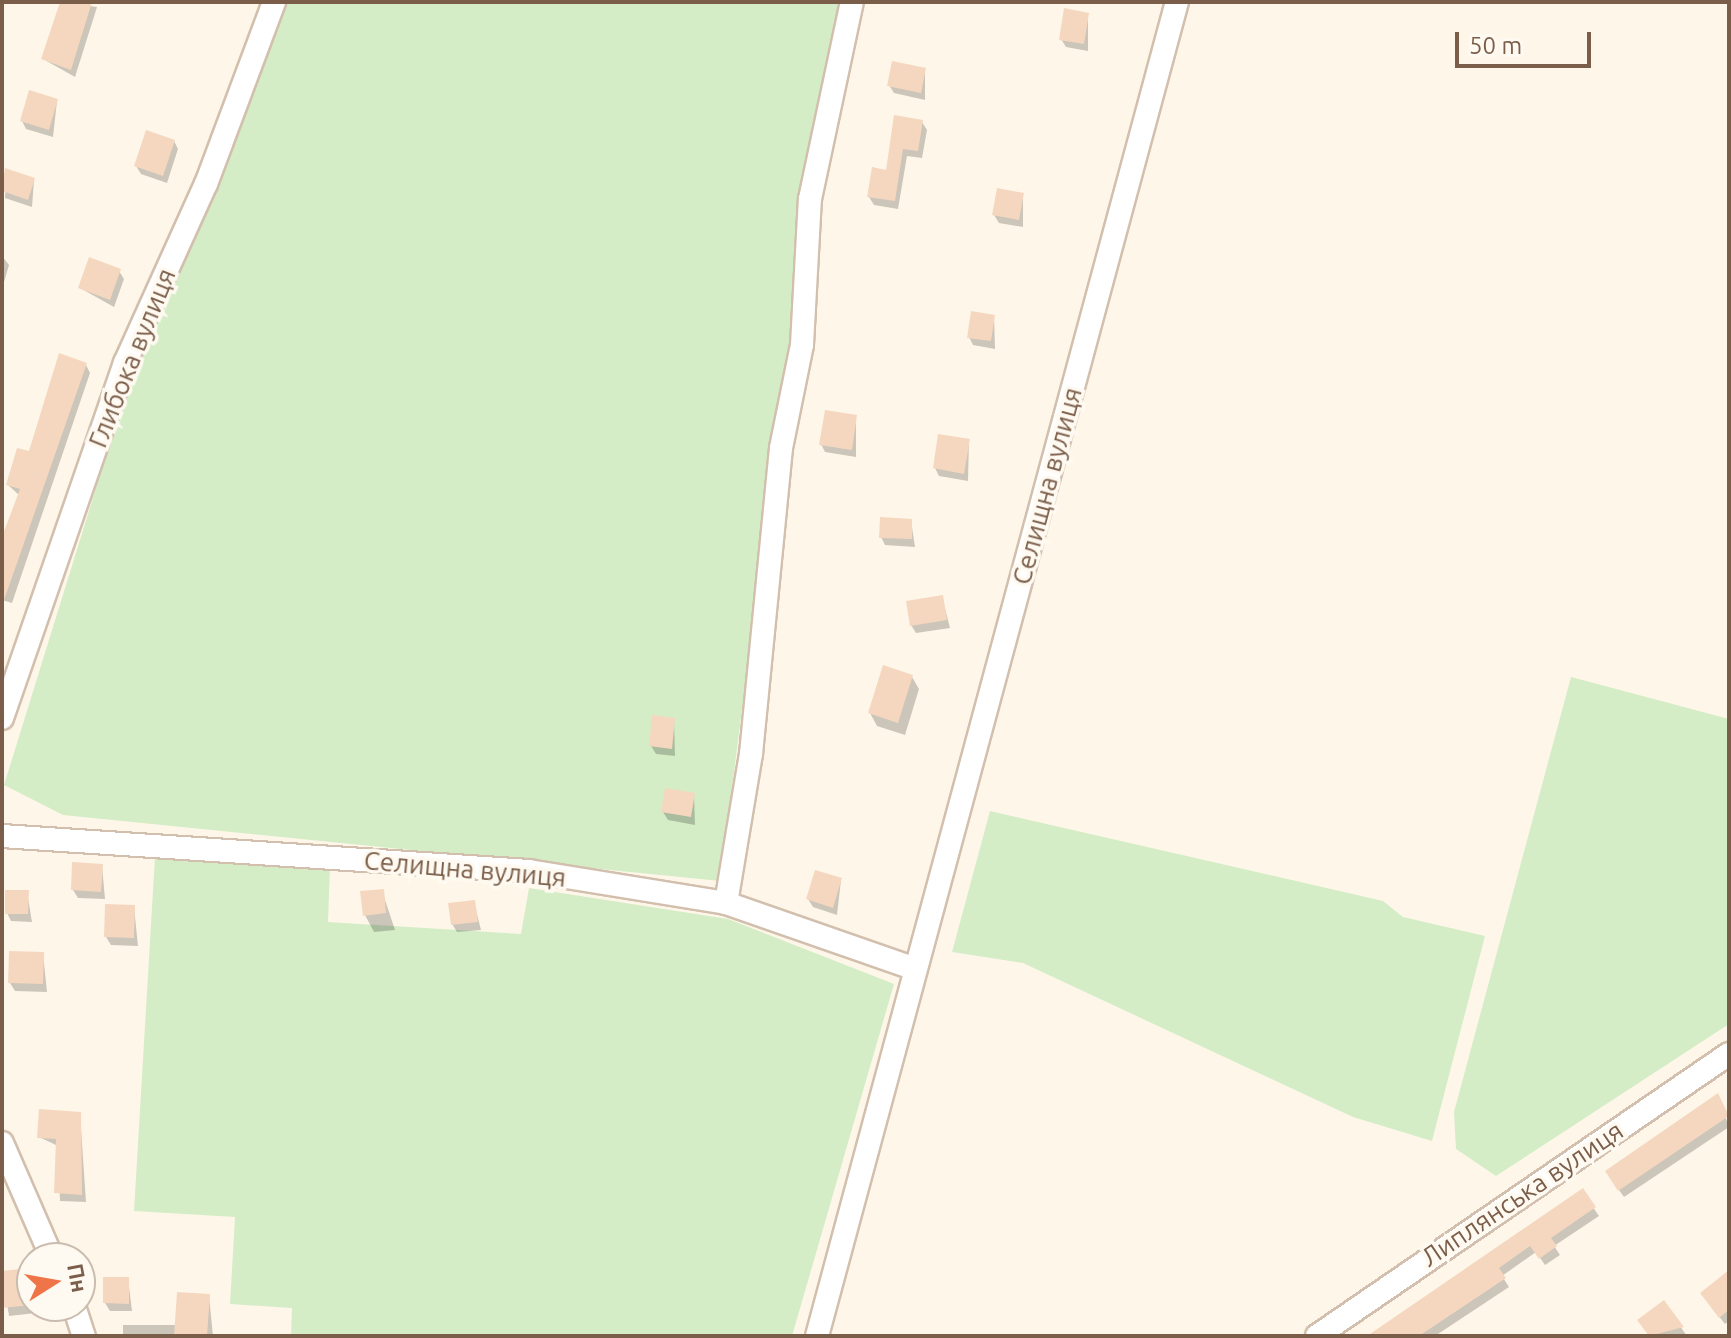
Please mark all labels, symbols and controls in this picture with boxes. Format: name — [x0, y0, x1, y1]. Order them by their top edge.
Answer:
scale bar — [1459, 16, 1595, 66]
text: 50 m — [1469, 32, 1522, 59]
street label: Глибока вулиця — [82, 264, 182, 452]
street label: Селищна вулиця — [1006, 384, 1088, 588]
street label: Селищна вулиця — [363, 845, 567, 893]
street label: Липлянська вулиця — [1415, 1115, 1629, 1273]
north arrow — [16, 1242, 96, 1322]
text: Пн — [63, 1261, 93, 1294]

